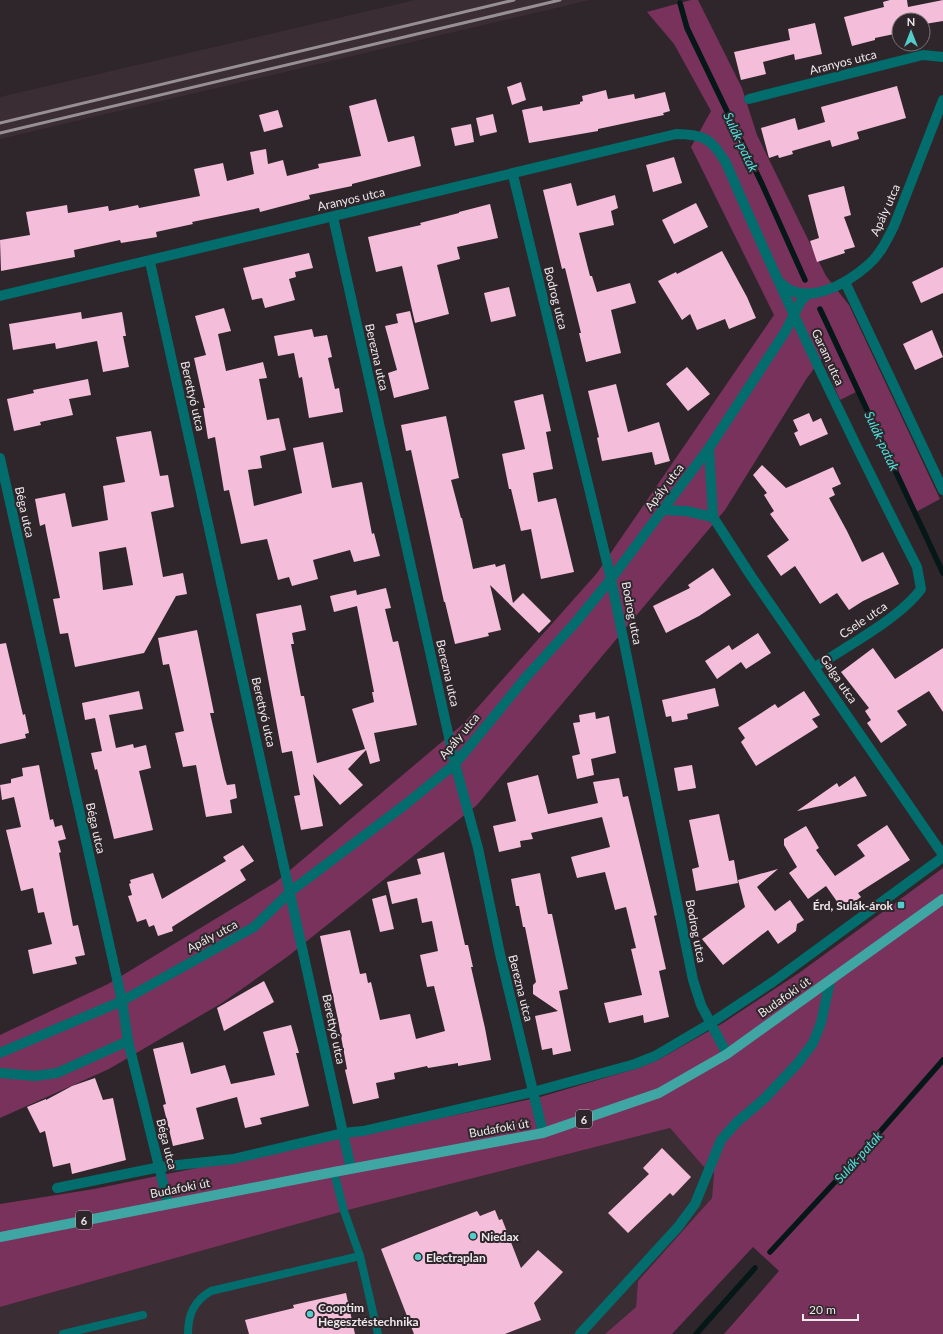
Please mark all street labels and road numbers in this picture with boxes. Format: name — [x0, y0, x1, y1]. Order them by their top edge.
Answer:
street label: Aranyos utca — [808, 46, 878, 78]
street label: Apály utca — [867, 182, 903, 238]
street label: Aranyos utca — [316, 184, 386, 214]
street label: Bodrog utca — [541, 265, 571, 331]
street label: Berezna utca — [362, 322, 392, 392]
street label: Garam utca — [808, 326, 848, 388]
street label: Berettyó utca — [178, 360, 208, 432]
street label: Apály utca — [641, 460, 687, 514]
street label: Béga utca — [12, 485, 38, 539]
street label: Bodrog utca — [619, 580, 645, 646]
street label: Csele utca — [836, 599, 890, 641]
street label: Berezna utca — [433, 638, 463, 708]
street label: Galga utca — [817, 652, 861, 706]
street label: Berettyó utca — [249, 676, 279, 748]
street label: Apály utca — [435, 710, 483, 762]
street label: Béga utca — [83, 801, 109, 855]
street label: Bodrog utca — [683, 898, 709, 964]
street label: Apály utca — [184, 916, 240, 956]
street label: Berezna utca — [505, 953, 537, 1023]
street label: Budafoki út — [755, 973, 814, 1021]
street label: Berettyó utca — [319, 993, 349, 1065]
road number: 6 — [576, 1110, 592, 1128]
street label: Budafoki út — [468, 1115, 531, 1141]
street label: Béga utca — [153, 1117, 181, 1171]
street label: Budafoki út — [149, 1175, 212, 1201]
road number: 6 — [76, 1211, 92, 1229]

